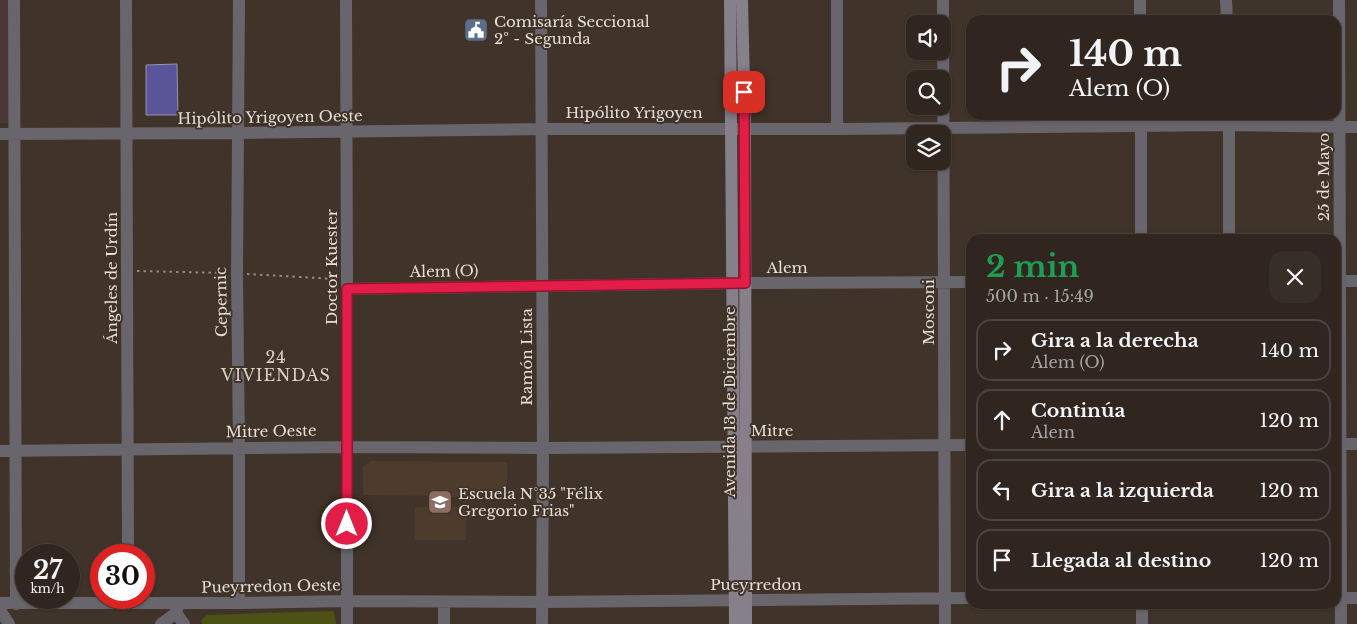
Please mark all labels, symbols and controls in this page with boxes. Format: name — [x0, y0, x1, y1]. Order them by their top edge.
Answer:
place label: Comisaría Seccional 2º - Segunda — [494, 12, 650, 48]
map controls — [906, 15, 951, 170]
button: sound — [906, 15, 951, 60]
public building icon: Comisaría Seccional 2º - Segunda — [463, 17, 489, 43]
text: 140 m — [1069, 32, 1182, 75]
icon: right — [986, 35, 1051, 100]
button: search — [906, 70, 951, 115]
pin — [723, 71, 765, 113]
text: Alem (O) — [1069, 75, 1170, 102]
icon: arrive — [730, 78, 758, 106]
street label: Hipólito Yrigoyen — [565, 103, 703, 122]
street label: Hipólito Yrigoyen Oeste — [177, 106, 363, 128]
button: layers — [906, 125, 951, 170]
street label: 25 de Mayo — [1314, 133, 1333, 221]
street label: Doctor Kuester — [322, 208, 341, 325]
street label: Ángeles de Urdín — [102, 212, 121, 345]
text: 2 min — [986, 248, 1079, 285]
button: close — [1269, 251, 1321, 303]
street label: Alem — [765, 258, 808, 277]
street label: Alem (O) — [408, 261, 479, 281]
street label: Cepernic — [211, 267, 231, 337]
street label: Mosconi — [919, 279, 938, 345]
text: 500 m · 15:49 — [986, 286, 1094, 306]
street label: Avenida 13 de Diciembre — [720, 306, 739, 499]
street label: Ramón Lista — [517, 308, 536, 406]
text: Gira a la derecha — [1031, 329, 1199, 352]
icon: right — [988, 336, 1016, 364]
text: 140 m — [1260, 339, 1319, 362]
district label: 24 VIVIENDAS — [220, 347, 331, 385]
text: Alem (O) — [1031, 352, 1104, 372]
text: Continúa — [1031, 399, 1125, 422]
icon: ahead — [988, 406, 1016, 434]
text: 120 m — [1259, 409, 1319, 432]
street label: Mitre Oeste — [225, 421, 317, 441]
street label: Mitre — [751, 421, 793, 440]
text: Alem — [1031, 422, 1075, 442]
icon: left — [988, 476, 1016, 504]
text: Gira a la izquierda — [1031, 479, 1214, 502]
text: 120 m — [1259, 479, 1319, 502]
place label: Escuela N°35 "Félix Gregorio Frias" — [458, 484, 603, 520]
school or university icon: Escuela N°35 "Félix Gregorio Frias" — [427, 489, 453, 515]
position arrow — [320, 497, 372, 549]
speed limit sign: 30 — [90, 544, 155, 609]
icon: arrive — [988, 546, 1016, 574]
text: Llegada al destino — [1031, 549, 1211, 572]
text: 120 m — [1259, 549, 1319, 572]
text: 27 — [33, 555, 62, 586]
street label: Pueyrredon Oeste — [201, 575, 341, 597]
street label: Pueyrredon — [710, 575, 802, 594]
text: km/h — [30, 581, 65, 596]

